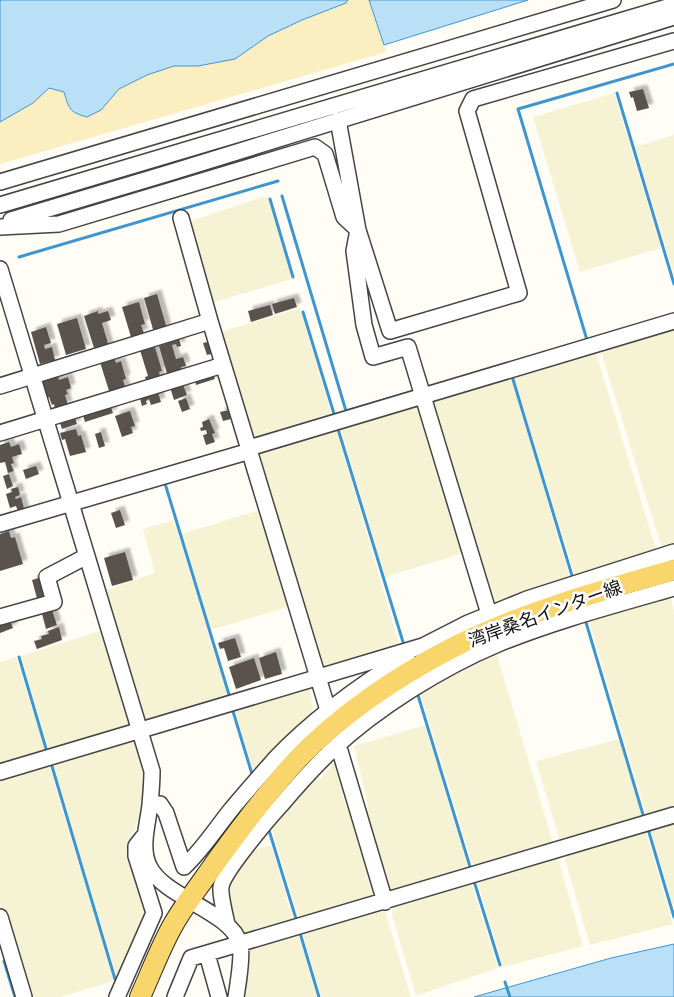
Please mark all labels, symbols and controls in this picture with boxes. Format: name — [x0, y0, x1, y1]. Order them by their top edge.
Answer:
street label: 湾岸桑名インター線 — [465, 576, 625, 652]

